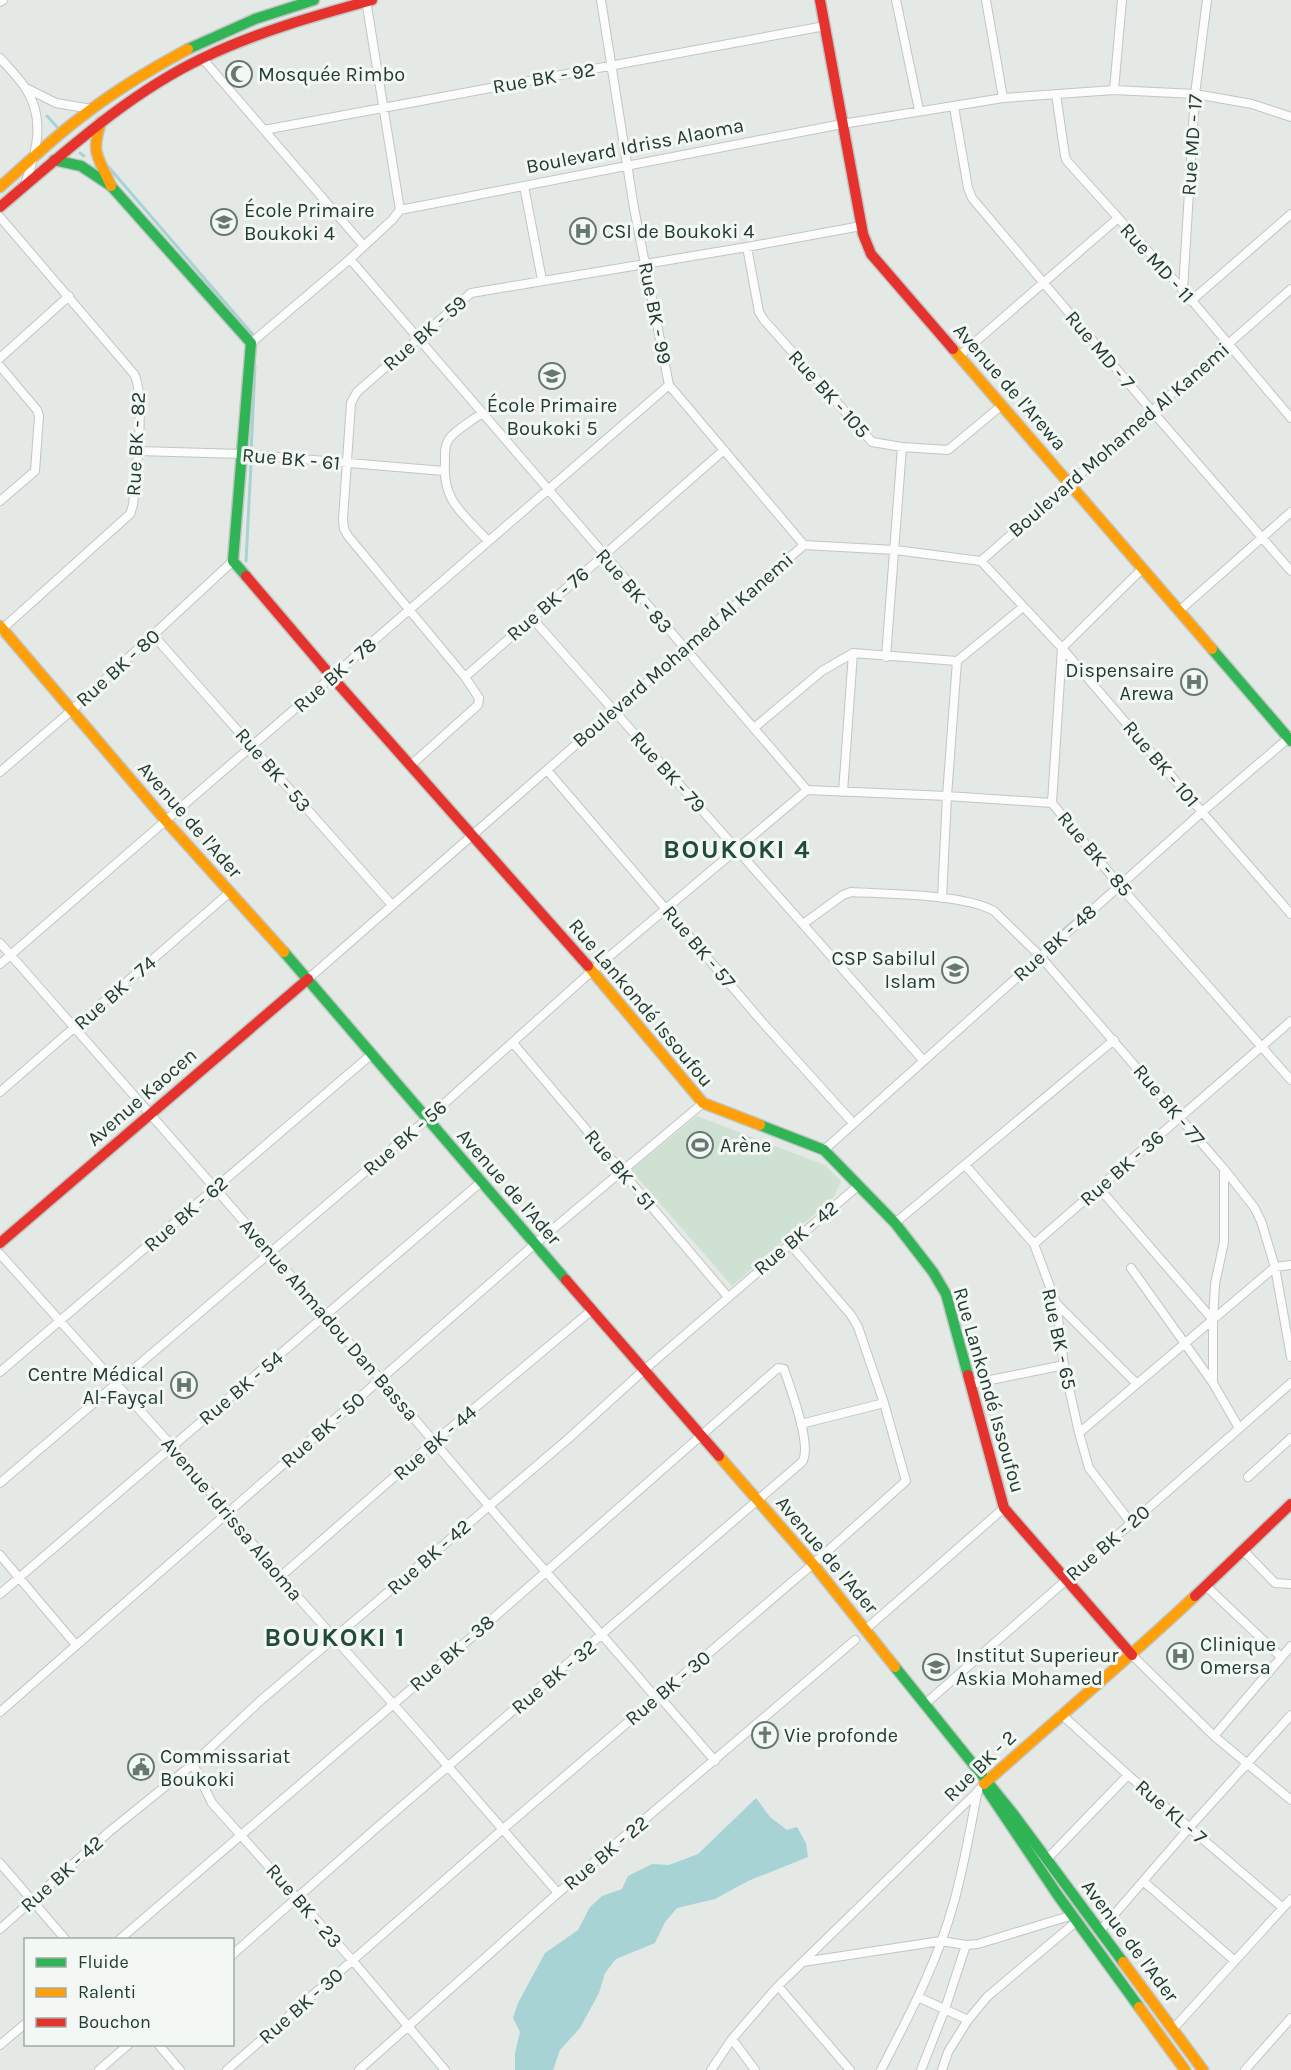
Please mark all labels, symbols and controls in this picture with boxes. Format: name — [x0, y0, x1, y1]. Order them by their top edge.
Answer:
street label: Rue BK - 92 — [491, 58, 597, 98]
mosque icon: Mosquée Rimbo — [224, 59, 254, 89]
place label: Mosquée Rimbo — [258, 63, 405, 86]
street label: Rue MD - 17 — [1177, 93, 1207, 197]
street label: Boulevard Idriss Alaoma — [524, 114, 746, 178]
place label: École Primaire Boukoki 4 — [244, 198, 375, 245]
school or university icon: École Primaire Boukoki 4 — [209, 207, 239, 237]
hospital icon: CSI de Boukoki 4 — [568, 216, 598, 246]
street label: Rue MD - 11 — [1115, 218, 1199, 308]
place label: CSI de Boukoki 4 — [602, 220, 754, 243]
street label: Rue BK - 99 — [634, 260, 676, 366]
street label: Rue BK - 59 — [378, 290, 472, 376]
street label: Rue MD - 7 — [1061, 306, 1140, 394]
street label: Avenue de l'Arewa — [949, 319, 1071, 455]
street label: Boulevard Mohamed Al Kanemi — [1004, 338, 1234, 542]
street label: Rue BK - 105 — [784, 345, 874, 443]
school or university icon: École Primaire Boukoki 5 — [537, 361, 567, 391]
street label: Rue BK - 82 — [122, 391, 150, 497]
place label: École Primaire Boukoki 5 — [487, 393, 617, 440]
street label: Rue BK - 61 — [241, 443, 341, 475]
street label: Rue BK - 83 — [591, 544, 677, 638]
street label: Boulevard Mohamed Al Kanemi — [568, 548, 798, 752]
street label: Rue BK - 76 — [502, 562, 594, 646]
street label: Rue BK - 80 — [71, 624, 165, 712]
street label: Rue BK - 78 — [289, 633, 381, 717]
place label: Dispensaire Arewa — [1065, 659, 1174, 705]
hospital icon: Dispensaire Arewa — [1179, 667, 1209, 697]
street label: Rue BK - 101 — [1118, 716, 1204, 812]
street label: Rue BK - 53 — [230, 723, 316, 817]
street label: Rue BK - 79 — [626, 727, 710, 817]
street label: Avenue de l'Ader — [133, 757, 247, 883]
street label: Rue BK - 85 — [1053, 807, 1137, 901]
district label: BOUKOKI 4 — [663, 834, 811, 865]
street label: Rue BK - 48 — [1009, 900, 1101, 986]
street label: Rue BK - 57 — [658, 901, 741, 994]
street label: Rue Lankondé Issoufou — [564, 914, 718, 1092]
place label: CSP Sabilul Islam — [832, 947, 936, 993]
street label: Rue BK - 74 — [69, 951, 161, 1035]
school or university icon: CSP Sabilul Islam — [940, 955, 970, 985]
street label: Avenue Kaocen — [83, 1043, 201, 1151]
street label: Rue BK - 77 — [1128, 1060, 1210, 1151]
street label: Rue BK - 56 — [359, 1095, 451, 1181]
street label: Avenue de l'Ader — [452, 1124, 566, 1250]
street label: Rue BK - 51 — [580, 1125, 660, 1215]
street label: Rue BK - 36 — [1075, 1125, 1169, 1211]
sports icon: Arène — [685, 1130, 715, 1160]
place label: Arène — [720, 1134, 771, 1157]
street label: Rue BK - 62 — [139, 1171, 233, 1257]
street label: Rue BK - 42 — [749, 1196, 843, 1280]
street label: Avenue Ahmadou Dan Bassa — [235, 1214, 423, 1426]
street label: Rue Lankondé Issoufou — [949, 1285, 1029, 1495]
street label: Rue BK - 65 — [1037, 1286, 1081, 1392]
street label: Rue BK - 54 — [194, 1346, 288, 1430]
place label: Centre Médical Al-Fayçal — [28, 1363, 164, 1409]
hospital icon: Centre Médical Al-Fayçal — [169, 1370, 199, 1400]
street label: Rue BK - 50 — [276, 1387, 370, 1473]
street label: Rue BK - 44 — [389, 1401, 481, 1485]
street label: Avenue Idrissa Alaoma — [157, 1432, 307, 1606]
street label: Avenue de l'Ader — [771, 1491, 883, 1619]
street label: Rue BK - 20 — [1061, 1500, 1155, 1586]
street label: Rue BK - 42 — [383, 1514, 475, 1600]
street label: Rue BK - 38 — [405, 1610, 499, 1696]
district label: BOUKOKI 1 — [264, 1622, 406, 1653]
place label: Clinique Omersa — [1200, 1633, 1276, 1679]
street label: Rue BK - 32 — [507, 1635, 601, 1719]
hospital icon: Clinique Omersa — [1165, 1641, 1195, 1671]
place label: Institut Superieur Askia Mohamed — [956, 1644, 1119, 1690]
street label: Rue BK - 30 — [621, 1646, 715, 1730]
school or university icon: Institut Superieur Askia Mohamed — [921, 1652, 951, 1682]
church icon: Vie profonde — [750, 1720, 780, 1750]
place label: Vie profonde — [784, 1724, 898, 1747]
street label: Rue BK - 2 — [939, 1726, 1021, 1806]
place label: Commissariat Boukoki — [160, 1745, 291, 1791]
public building icon: Commissariat Boukoki — [126, 1752, 156, 1782]
street label: Rue KL - 7 — [1131, 1775, 1212, 1850]
street label: Rue BK - 22 — [559, 1811, 653, 1895]
street label: Rue BK - 42 — [16, 1831, 108, 1917]
street label: Rue BK - 23 — [261, 1859, 347, 1953]
street label: Avenue de l'Ader — [1077, 1876, 1184, 2007]
legend — [24, 1938, 234, 2046]
text: Fluide — [78, 1951, 129, 1973]
street label: Rue BK - 30 — [254, 1963, 348, 2049]
text: Ralenti — [78, 1981, 136, 2003]
text: Bouchon — [78, 2011, 151, 2033]

